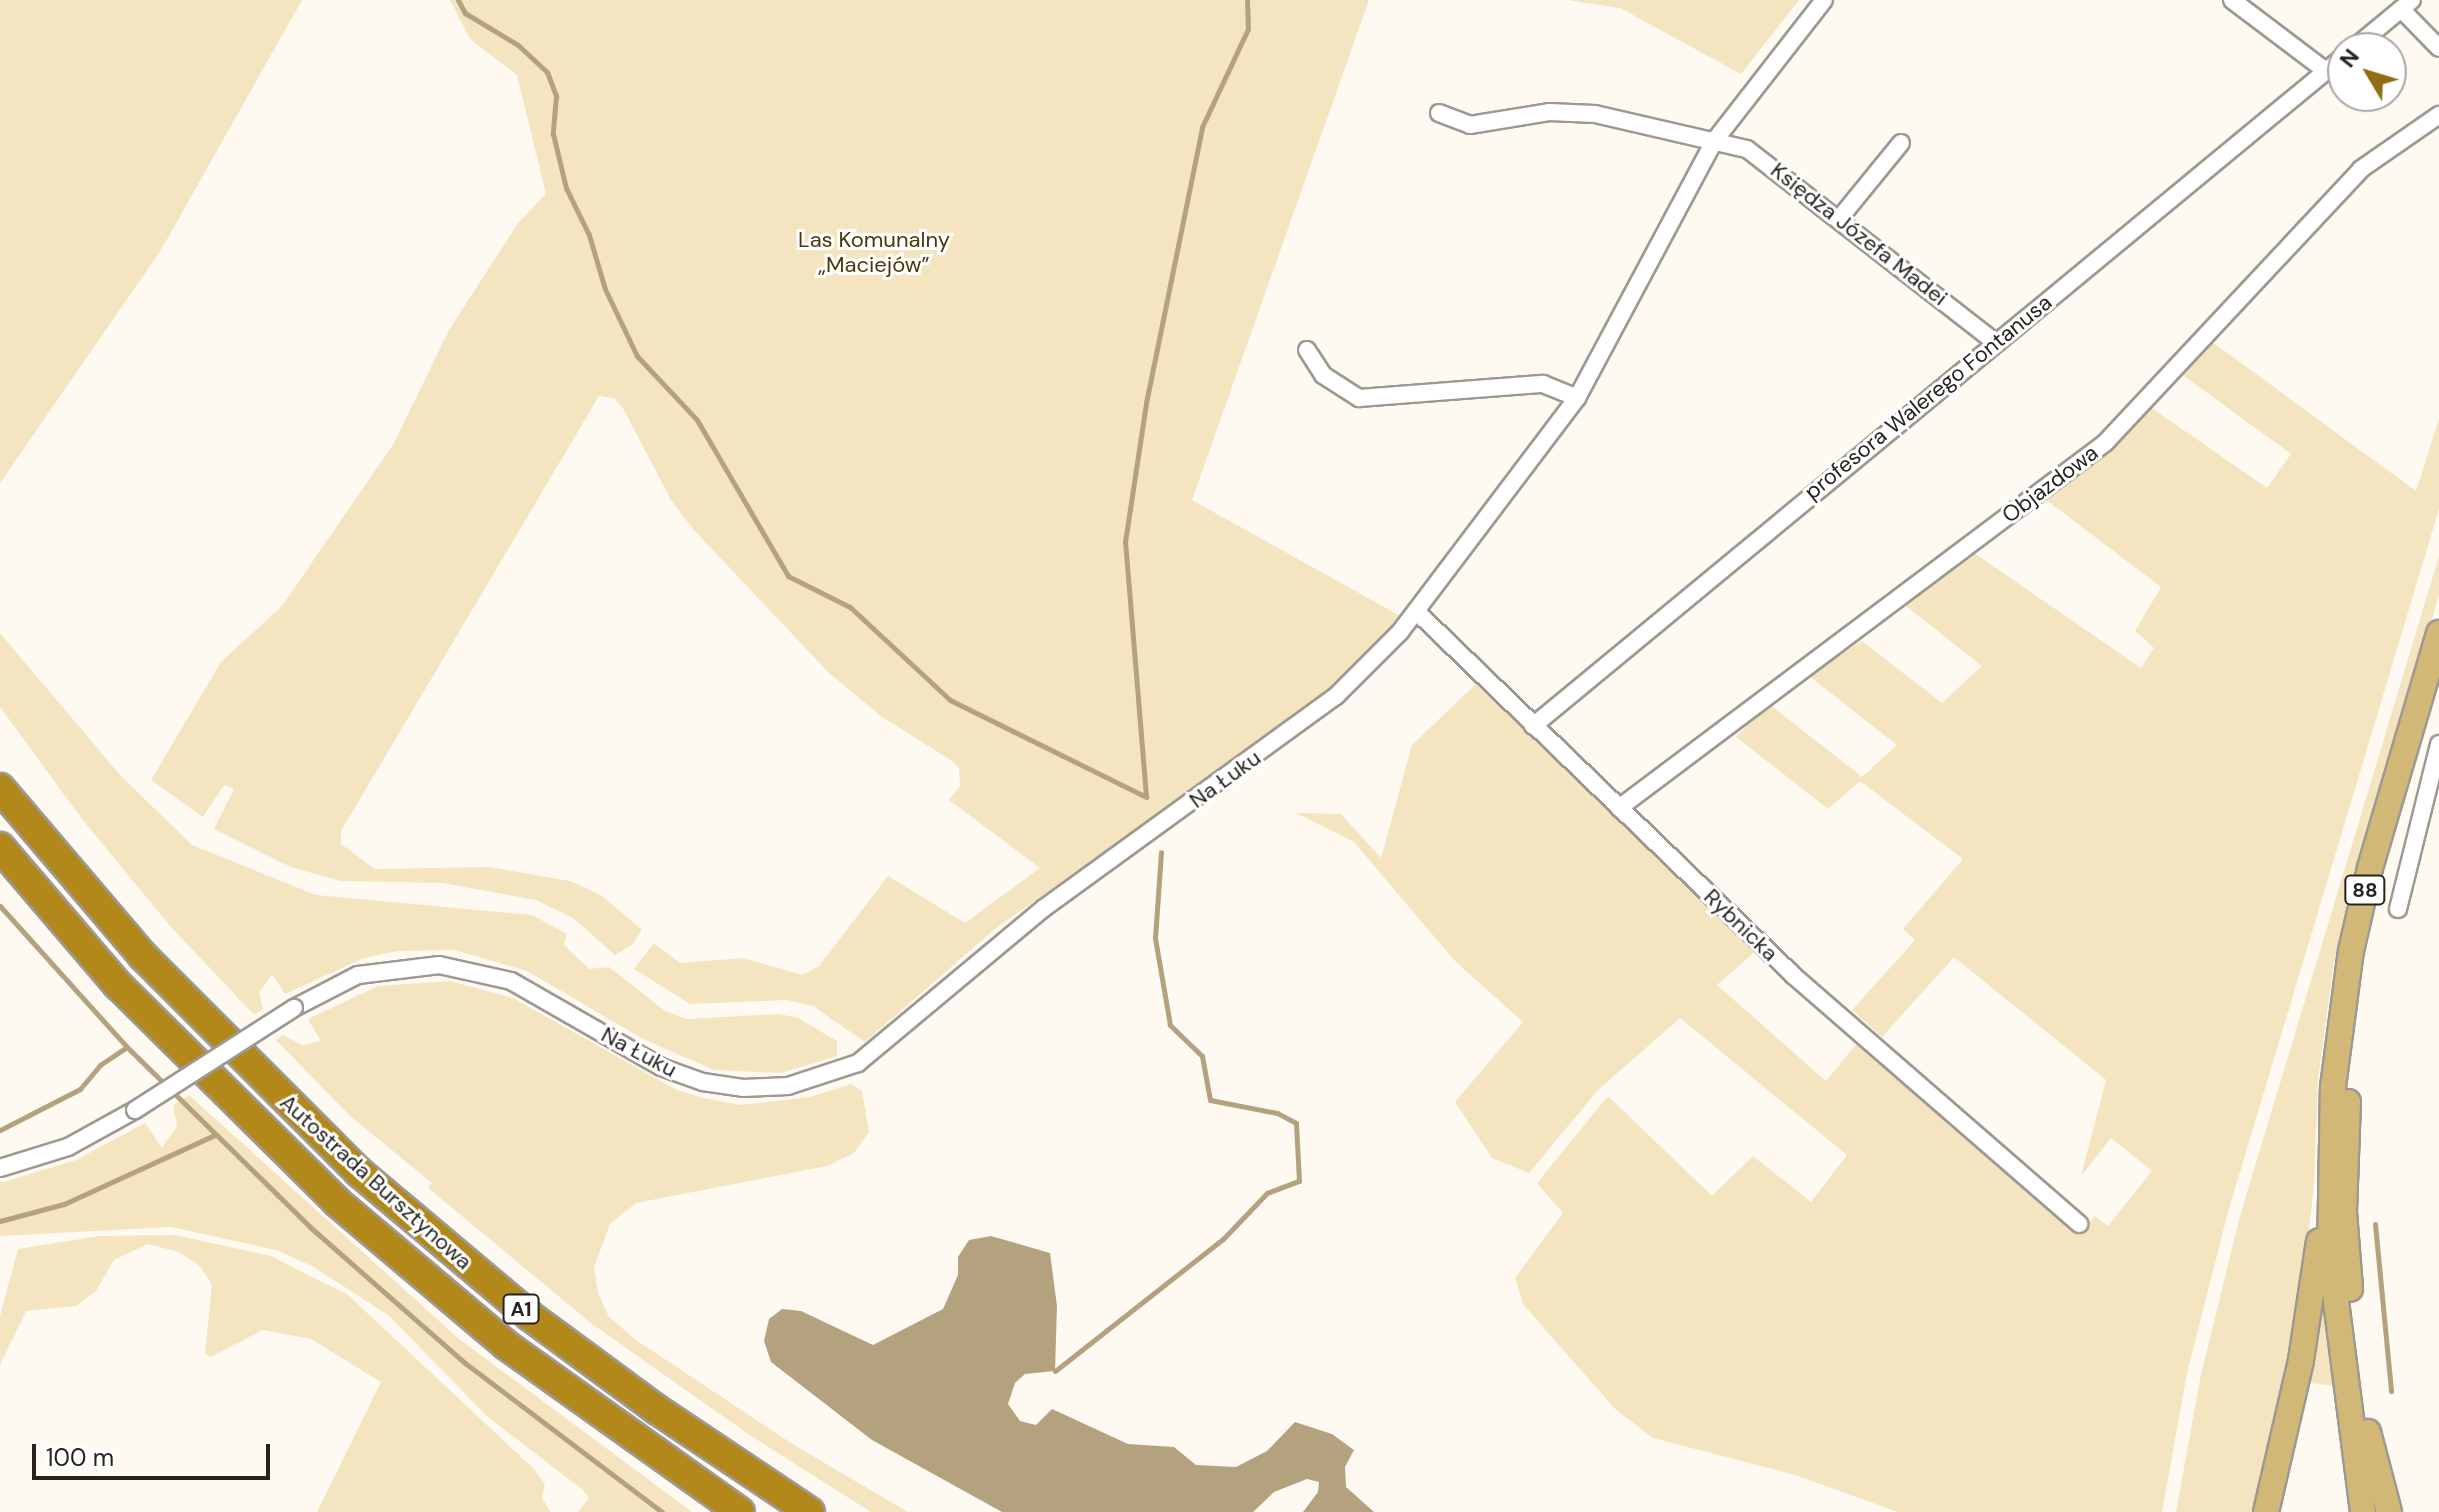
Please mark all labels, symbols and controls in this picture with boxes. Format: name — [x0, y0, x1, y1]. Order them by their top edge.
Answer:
north arrow — [2327, 32, 2407, 112]
text: N — [2333, 43, 2366, 73]
street label: Księdza Józefa Madei — [1766, 157, 1952, 311]
park label: Las Komunalny „Maciejów” — [798, 226, 950, 278]
street label: profesora Walerego Fontanusa — [1799, 289, 2057, 505]
street label: Objazdowa — [1997, 439, 2103, 529]
street label: Na Łuku — [1184, 744, 1266, 814]
road number: 88 — [2343, 874, 2387, 906]
street label: Rybnicka — [1699, 883, 1783, 967]
street label: Na Łuku — [597, 1021, 681, 1083]
street label: Autostrada Bursztynowa — [275, 1089, 477, 1275]
road number: A1 — [501, 1293, 541, 1325]
scale bar — [36, 1428, 274, 1478]
text: 100 m — [46, 1442, 114, 1473]

